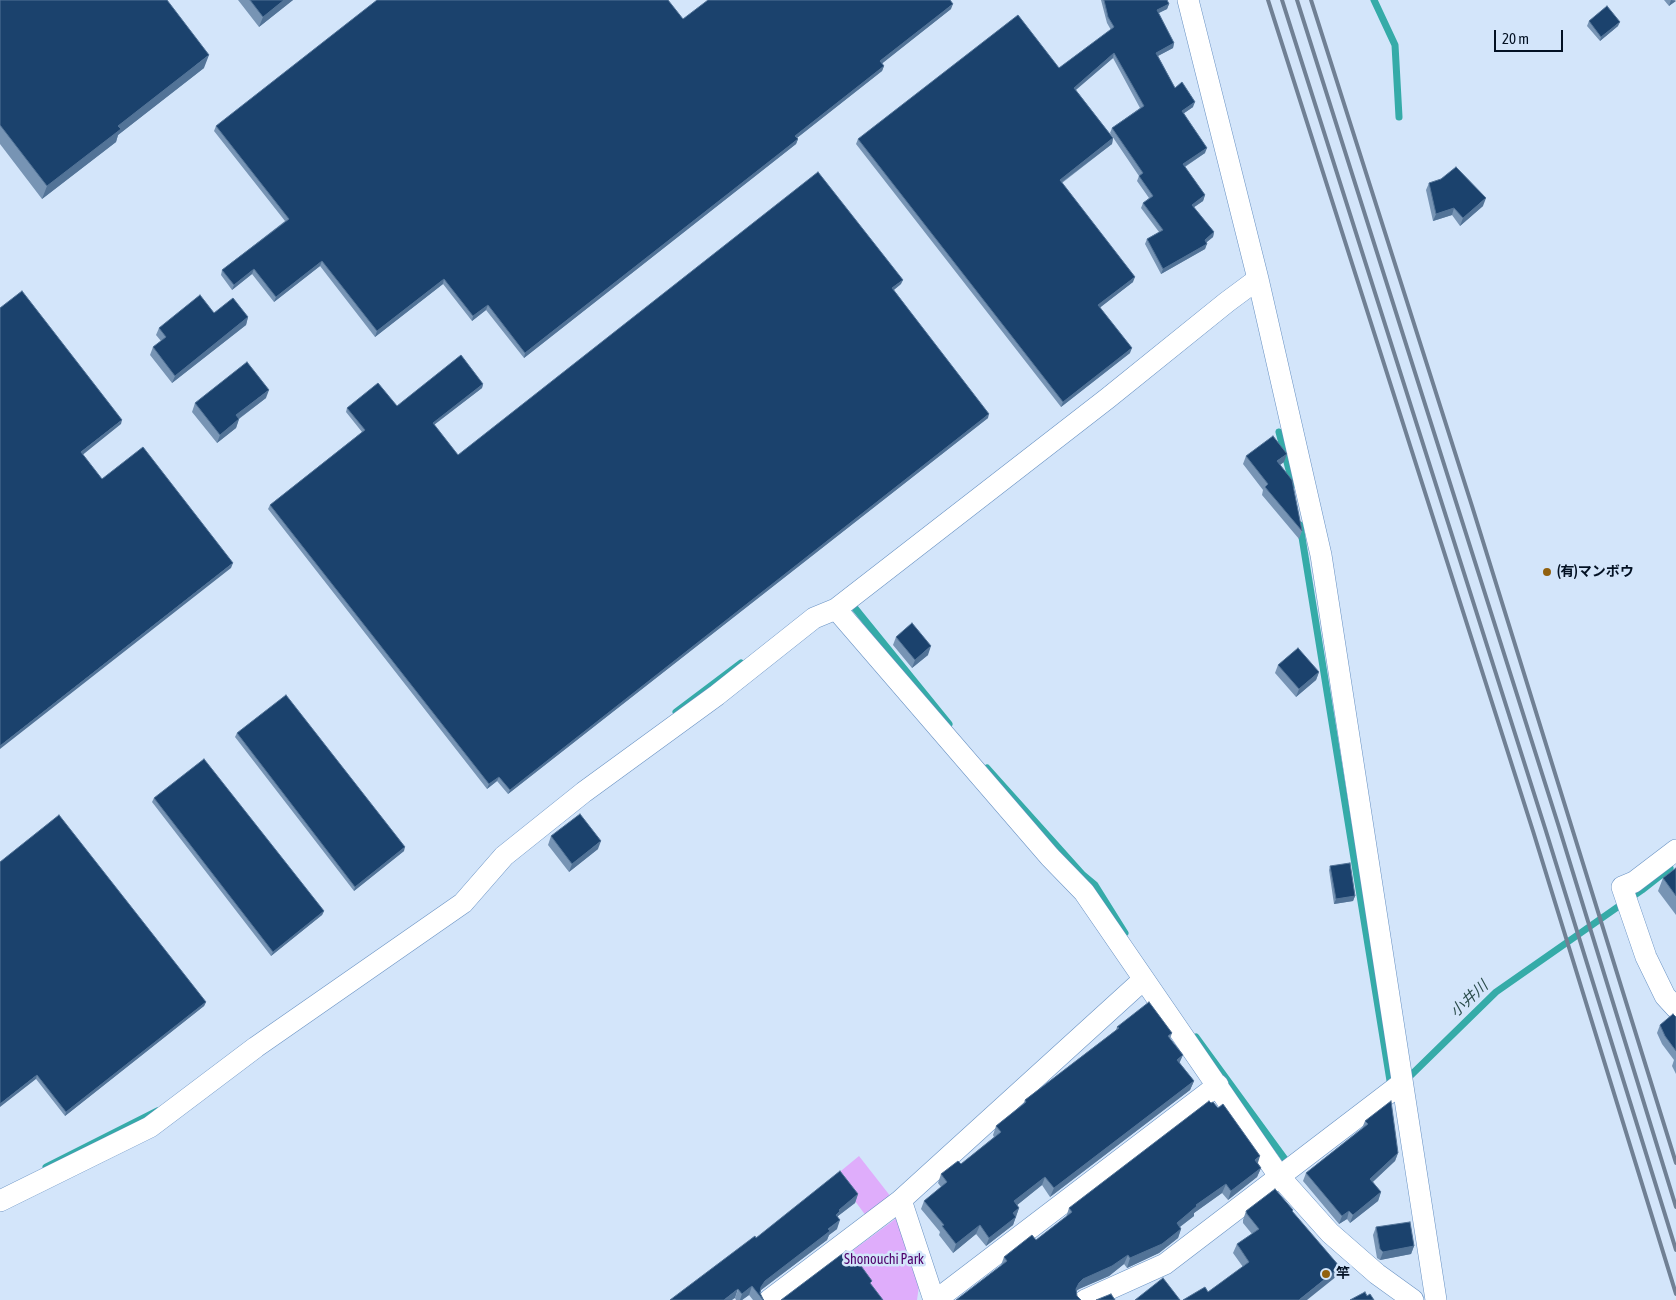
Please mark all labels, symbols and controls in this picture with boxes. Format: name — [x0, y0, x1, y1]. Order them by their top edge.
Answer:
scale bar — [1496, 20, 1565, 52]
text: 20 m — [1502, 30, 1529, 47]
place label: (有)マンボウ — [1557, 564, 1634, 580]
marker: (有)マンボウ — [1541, 566, 1553, 578]
water label: 小井川 — [1446, 977, 1492, 1021]
park label: Shonouchi Park — [844, 1252, 924, 1268]
place label: 竿 — [1336, 1266, 1350, 1282]
marker: 竿 — [1320, 1268, 1332, 1280]

